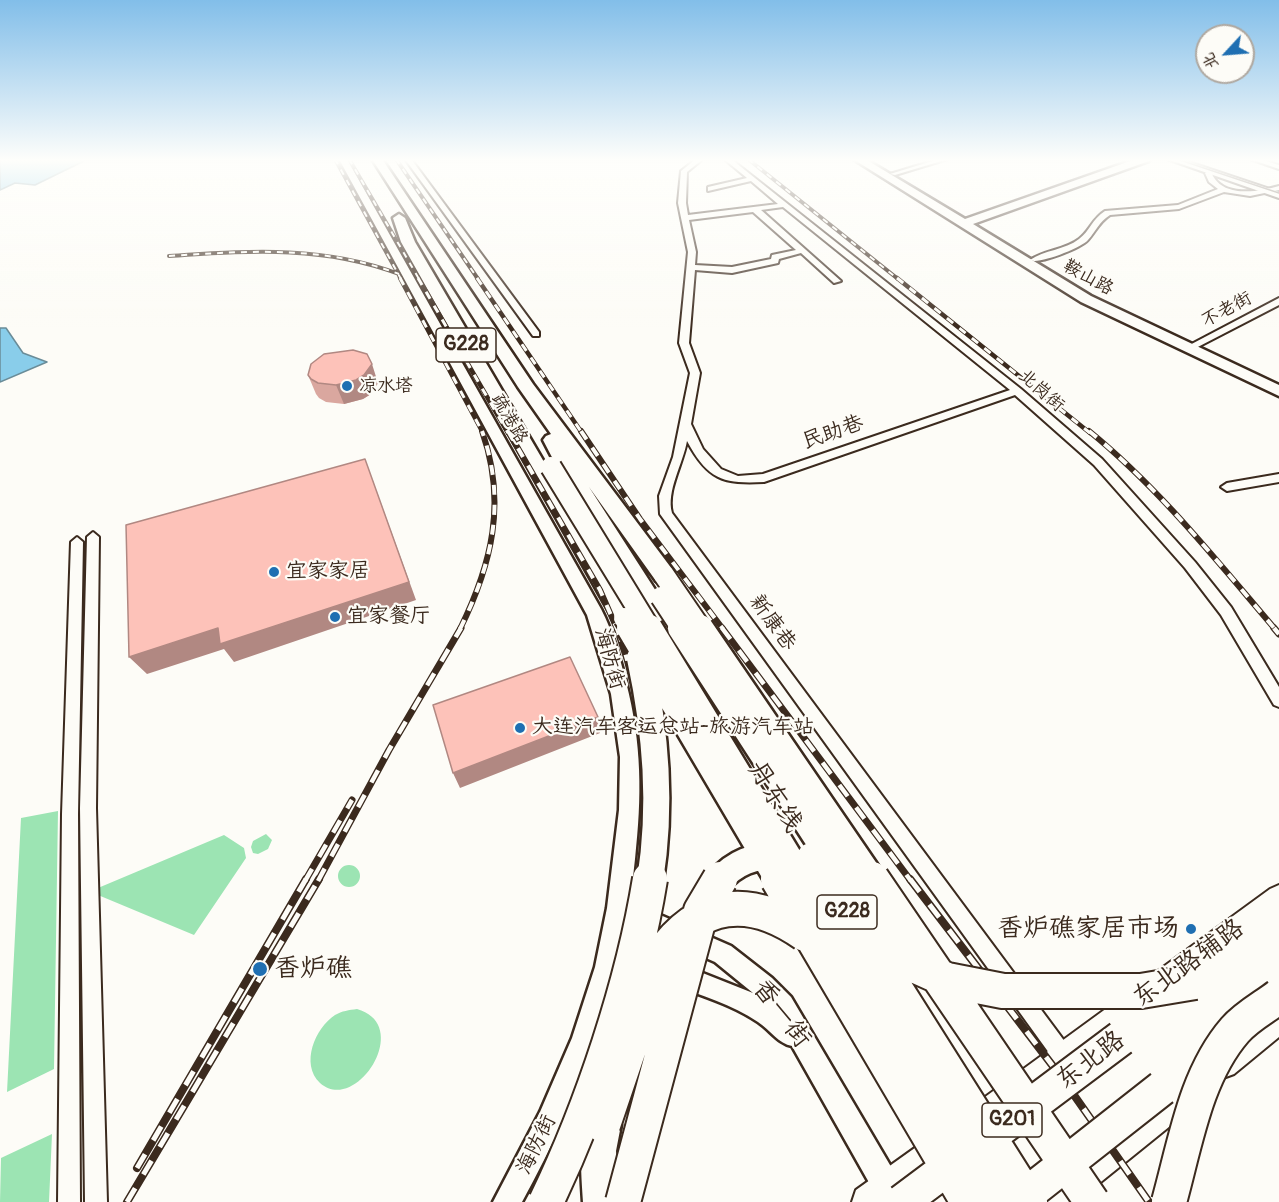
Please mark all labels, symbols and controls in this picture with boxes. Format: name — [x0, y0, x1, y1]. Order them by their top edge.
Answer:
north arrow — [1195, 24, 1255, 84]
text: 北 — [1198, 49, 1223, 73]
street label: 鞍山路 — [1059, 255, 1117, 301]
street label: 不老街 — [1198, 288, 1256, 332]
road number: G228 — [436, 328, 496, 362]
street label: 北岗街 — [1014, 365, 1068, 417]
place label: 凉水塔 — [359, 375, 413, 397]
marker: 凉水塔 — [340, 379, 354, 393]
street label: 疏港路 — [486, 390, 532, 448]
street label: 民助巷 — [799, 411, 867, 455]
place label: 宜家家居 — [286, 559, 370, 585]
marker: 宜家家居 — [267, 565, 281, 579]
street label: 新康巷 — [743, 590, 801, 656]
place label: 宜家餐厅 — [347, 604, 431, 630]
marker: 宜家餐厅 — [328, 610, 342, 624]
street label: 海防街 — [588, 625, 630, 693]
place label: 大连汽车客运总站-旅游汽车站 — [532, 715, 814, 741]
marker: 大连汽车客运总站-旅游汽车站 — [513, 721, 527, 735]
street label: 丹东线 — [740, 756, 808, 838]
road number: G228 — [817, 895, 877, 929]
place label: 香炉礁家居市场 — [997, 913, 1179, 945]
street label: 东北路辅路 — [1127, 913, 1251, 1015]
marker: 香炉礁家居市场 — [1184, 922, 1198, 936]
place label: 香炉礁 — [274, 953, 352, 985]
marker: 香炉礁 — [251, 960, 269, 978]
street label: 香一街 — [745, 973, 817, 1055]
street label: 东北路 — [1050, 1025, 1132, 1097]
road number: G201 — [982, 1103, 1042, 1137]
street label: 海防街 — [512, 1111, 562, 1179]

